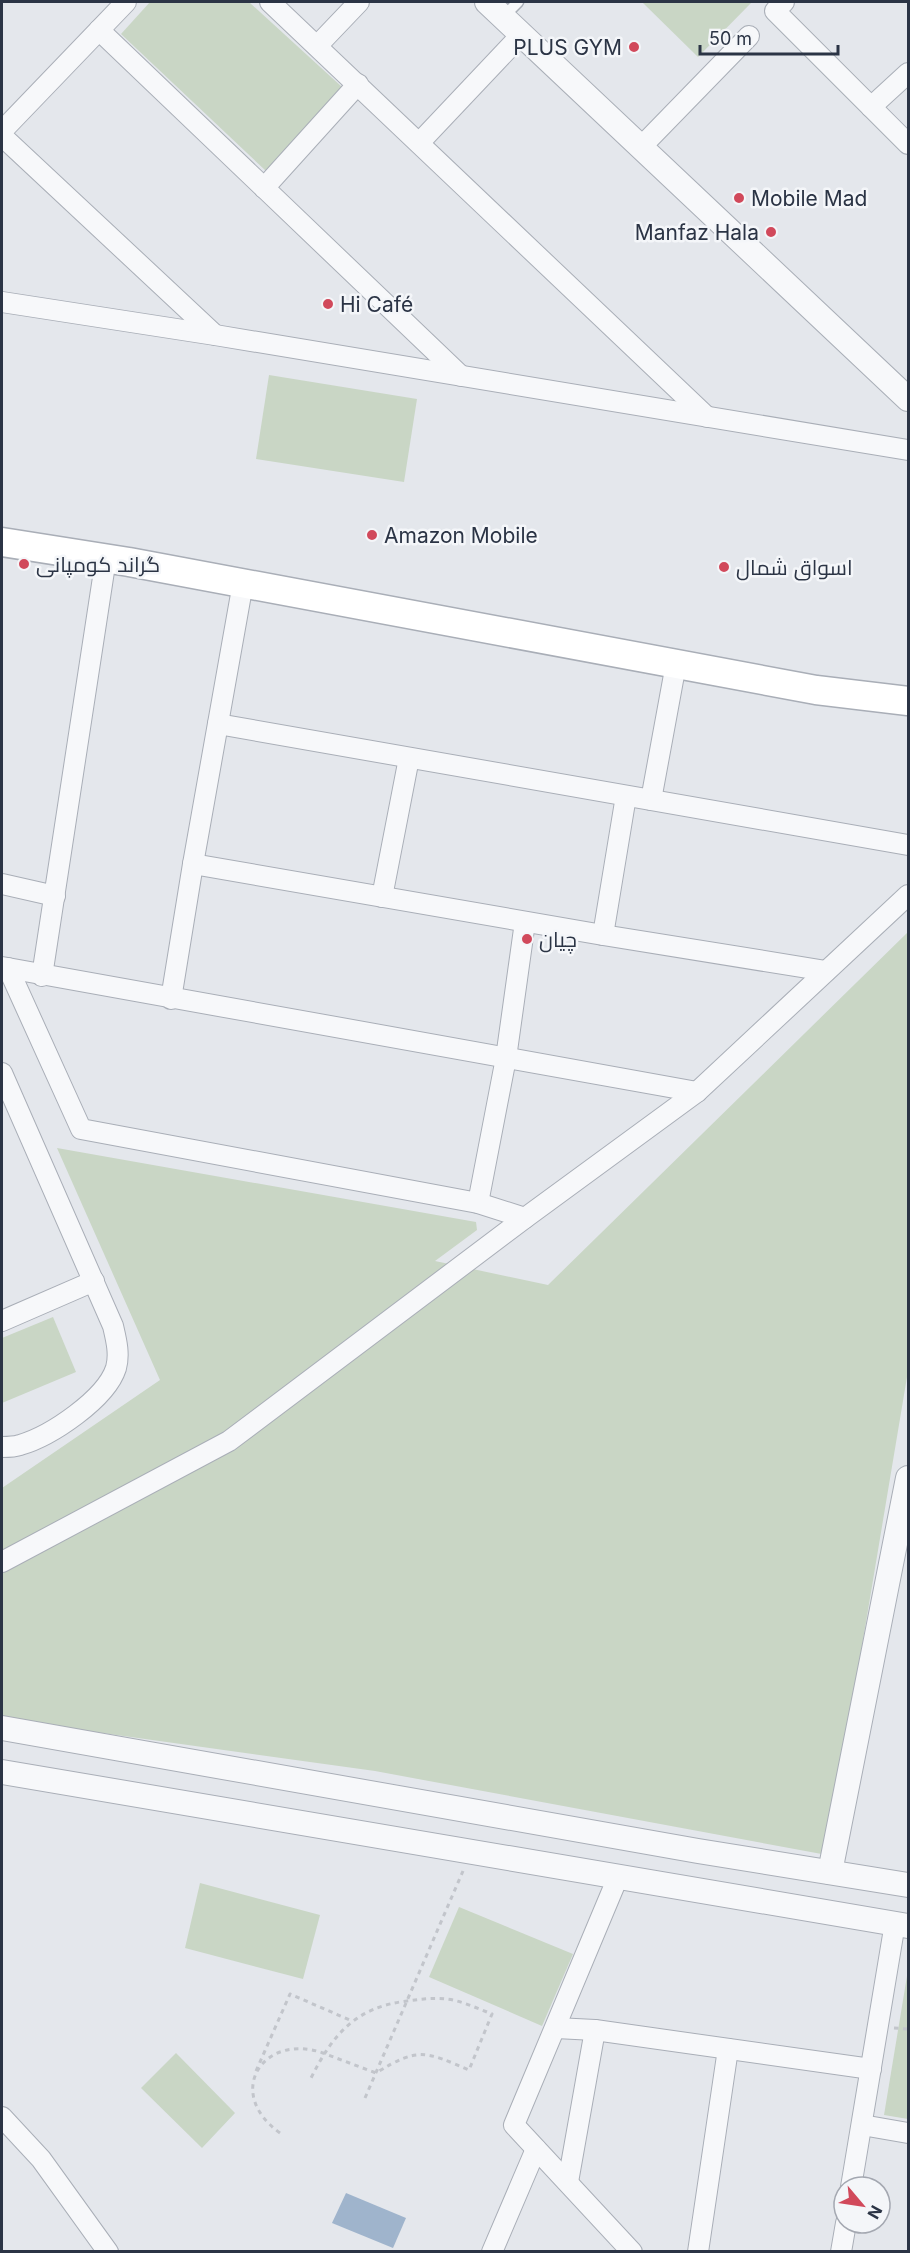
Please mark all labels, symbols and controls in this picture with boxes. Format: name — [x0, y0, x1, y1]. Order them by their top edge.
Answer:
scale bar — [700, 18, 838, 56]
text: 50 m — [709, 28, 752, 49]
place label: PLUS GYM — [513, 35, 622, 60]
marker: PLUS GYM — [627, 40, 641, 54]
place label: Mobile Mad — [751, 186, 867, 211]
marker: Mobile Mad — [732, 191, 746, 205]
place label: Manfaz Hala — [635, 220, 759, 245]
marker: Manfaz Hala — [764, 225, 778, 239]
place label: Hi Café — [340, 292, 413, 317]
marker: Hi Café — [321, 297, 335, 311]
place label: Amazon Mobile — [384, 523, 538, 548]
marker: Amazon Mobile — [365, 528, 379, 542]
place label: گراند كومپانى — [36, 552, 160, 578]
place label: اسواق شمال — [736, 555, 853, 581]
marker: گراند كومپانى — [17, 557, 31, 571]
marker: اسواق شمال — [717, 560, 731, 574]
place label: چيان — [539, 927, 577, 954]
marker: چيان — [520, 932, 534, 946]
north arrow — [832, 2175, 892, 2235]
text: N — [863, 2202, 887, 2222]

